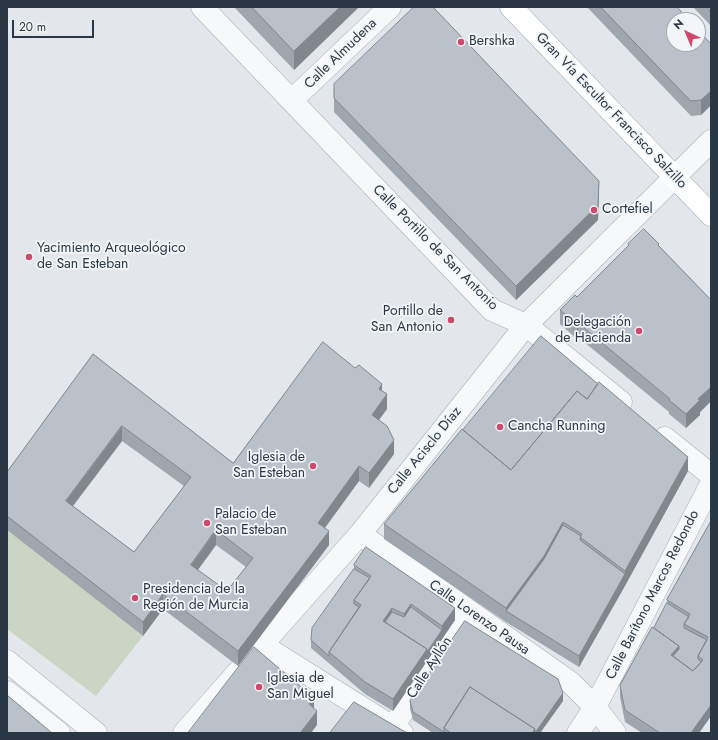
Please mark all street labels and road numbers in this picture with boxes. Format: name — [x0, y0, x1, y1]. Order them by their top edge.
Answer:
street label: Calle Almudena — [301, 15, 381, 93]
street label: Gran Vía Escultor Francisco Salzillo — [532, 30, 690, 192]
street label: Calle Portillo de San Antonio — [369, 182, 501, 314]
street label: Calle Acisclo Díaz — [385, 404, 465, 498]
street label: Calle Barítono Marcos Redondo — [603, 507, 703, 683]
street label: Calle Lorenzo Pausa — [425, 577, 533, 659]
street label: Calle Ayllón — [404, 634, 456, 702]

